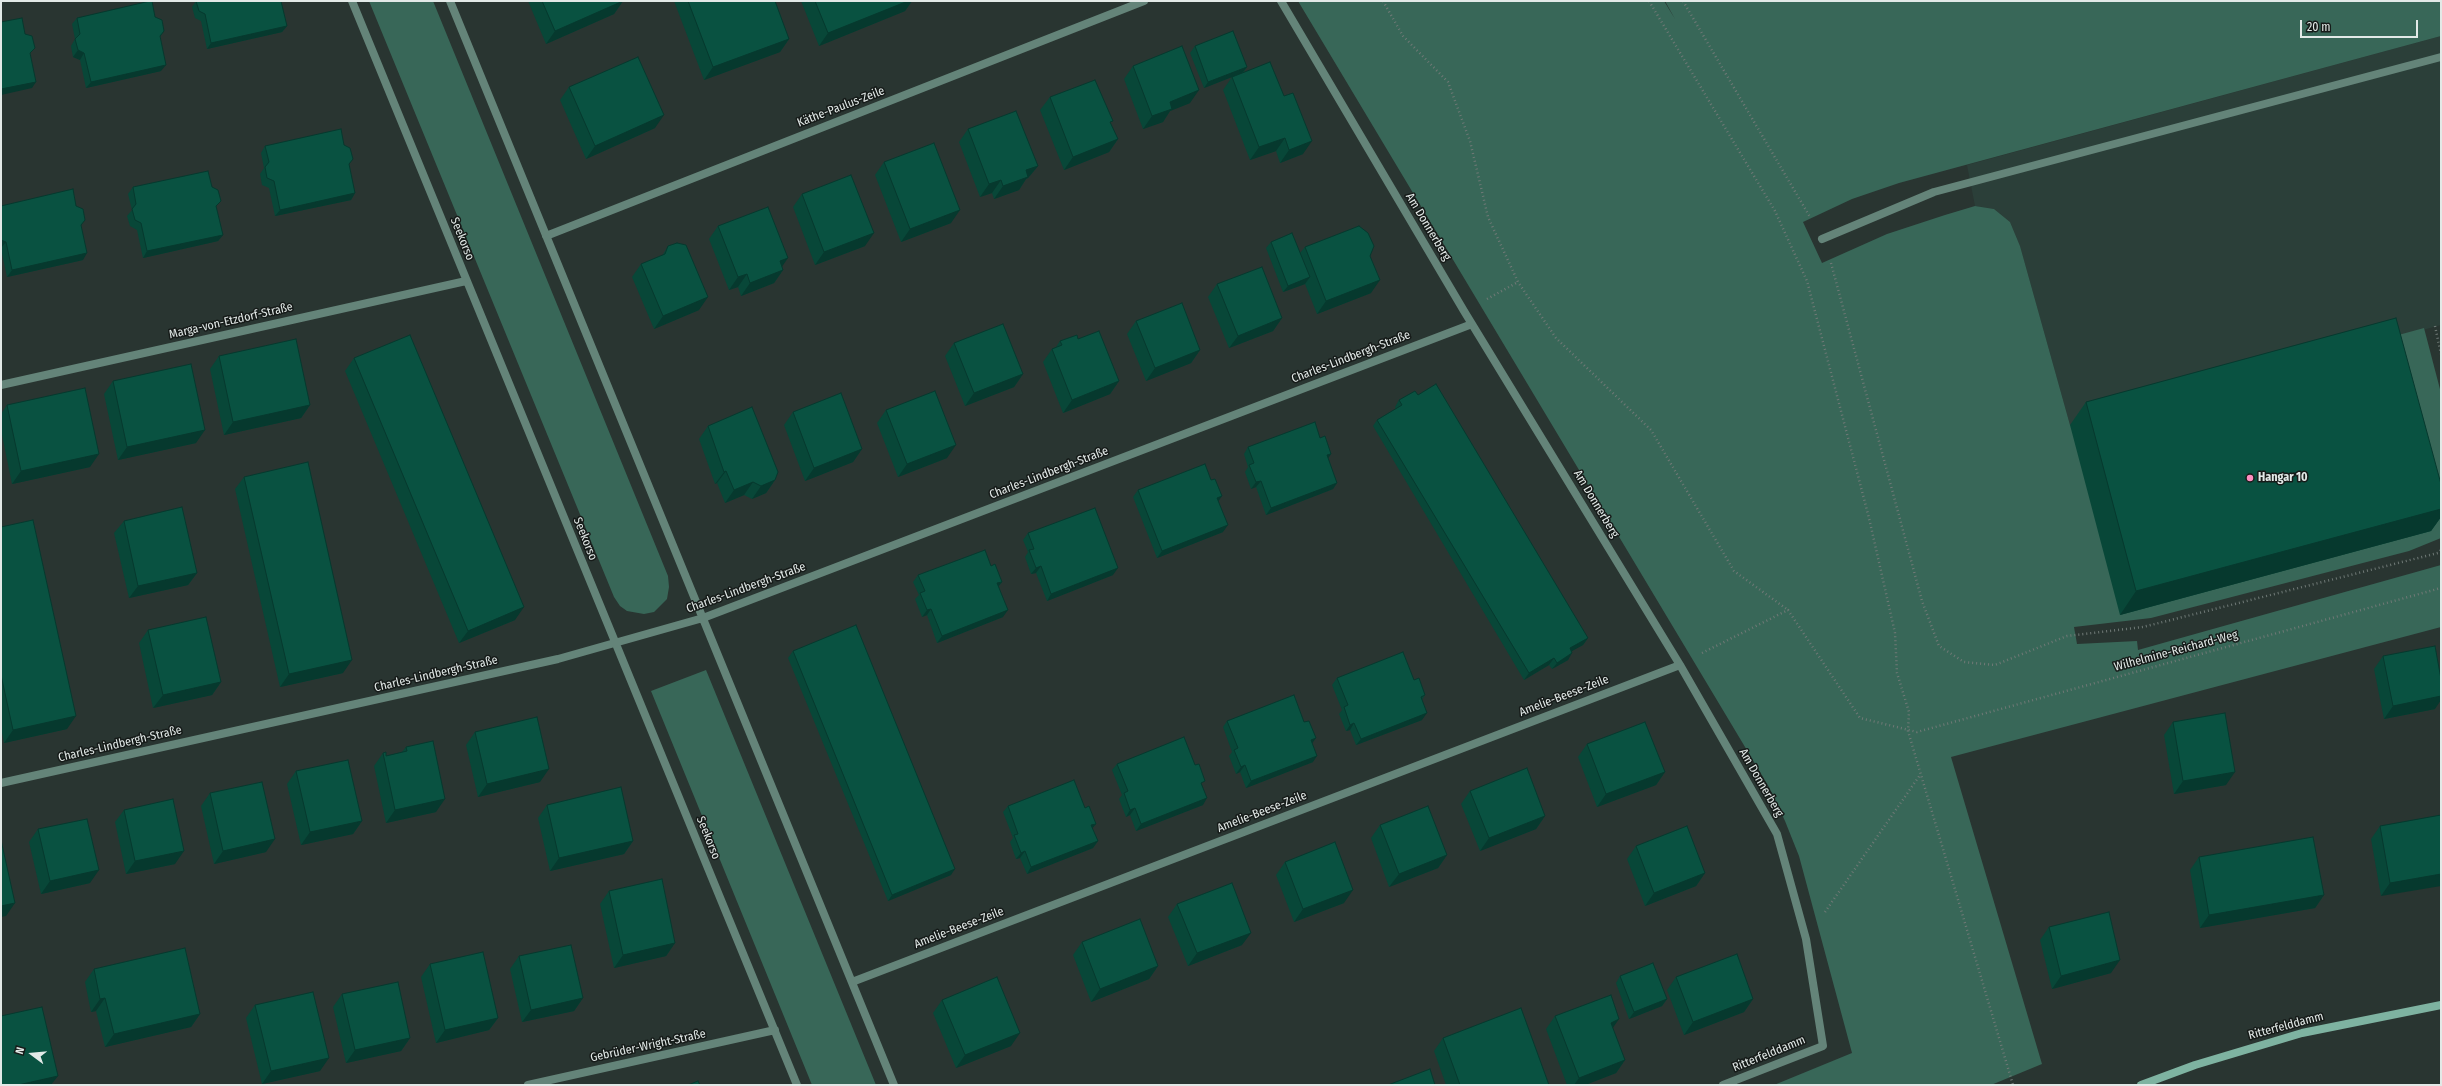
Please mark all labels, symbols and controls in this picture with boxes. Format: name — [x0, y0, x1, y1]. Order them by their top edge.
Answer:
scale bar — [2302, 12, 2420, 38]
text: 20 m — [2307, 20, 2331, 34]
street label: Käthe-Paulus-Zeile — [795, 84, 887, 130]
street label: Am Donnerberg — [1402, 191, 1454, 263]
street label: Seekorso — [447, 215, 477, 263]
street label: Marga-von-Etzdorf-Straße — [168, 300, 294, 342]
street label: Charles-Lindbergh-Straße — [1290, 328, 1412, 386]
street label: Charles-Lindbergh-Straße — [988, 444, 1110, 502]
street label: Am Donnerberg — [1570, 468, 1622, 540]
place label: Hangar 10 — [2258, 471, 2308, 485]
marker: Hangar 10 — [2245, 473, 2255, 483]
street label: Seekorso — [570, 515, 600, 563]
street label: Charles-Lindbergh-Straße — [684, 560, 808, 616]
street label: Wilhelmine-Reichard-Weg — [2113, 628, 2239, 674]
street label: Charles-Lindbergh-Straße — [373, 653, 499, 695]
street label: Amelie-Beese-Zeile — [1517, 672, 1611, 720]
street label: Charles-Lindbergh-Straße — [57, 723, 183, 765]
street label: Am Donnerberg — [1736, 746, 1786, 820]
street label: Amelie-Beese-Zeile — [1215, 788, 1309, 836]
street label: Seekorso — [693, 814, 723, 862]
street label: Amelie-Beese-Zeile — [912, 904, 1006, 952]
street label: Ritterfelddamm — [2247, 1009, 2325, 1043]
street label: Gebrüder-Wright-Straße — [589, 1027, 707, 1065]
street label: Ritterfelddamm — [1731, 1033, 1807, 1075]
north arrow — [12, 1034, 52, 1074]
text: N — [13, 1046, 27, 1056]

